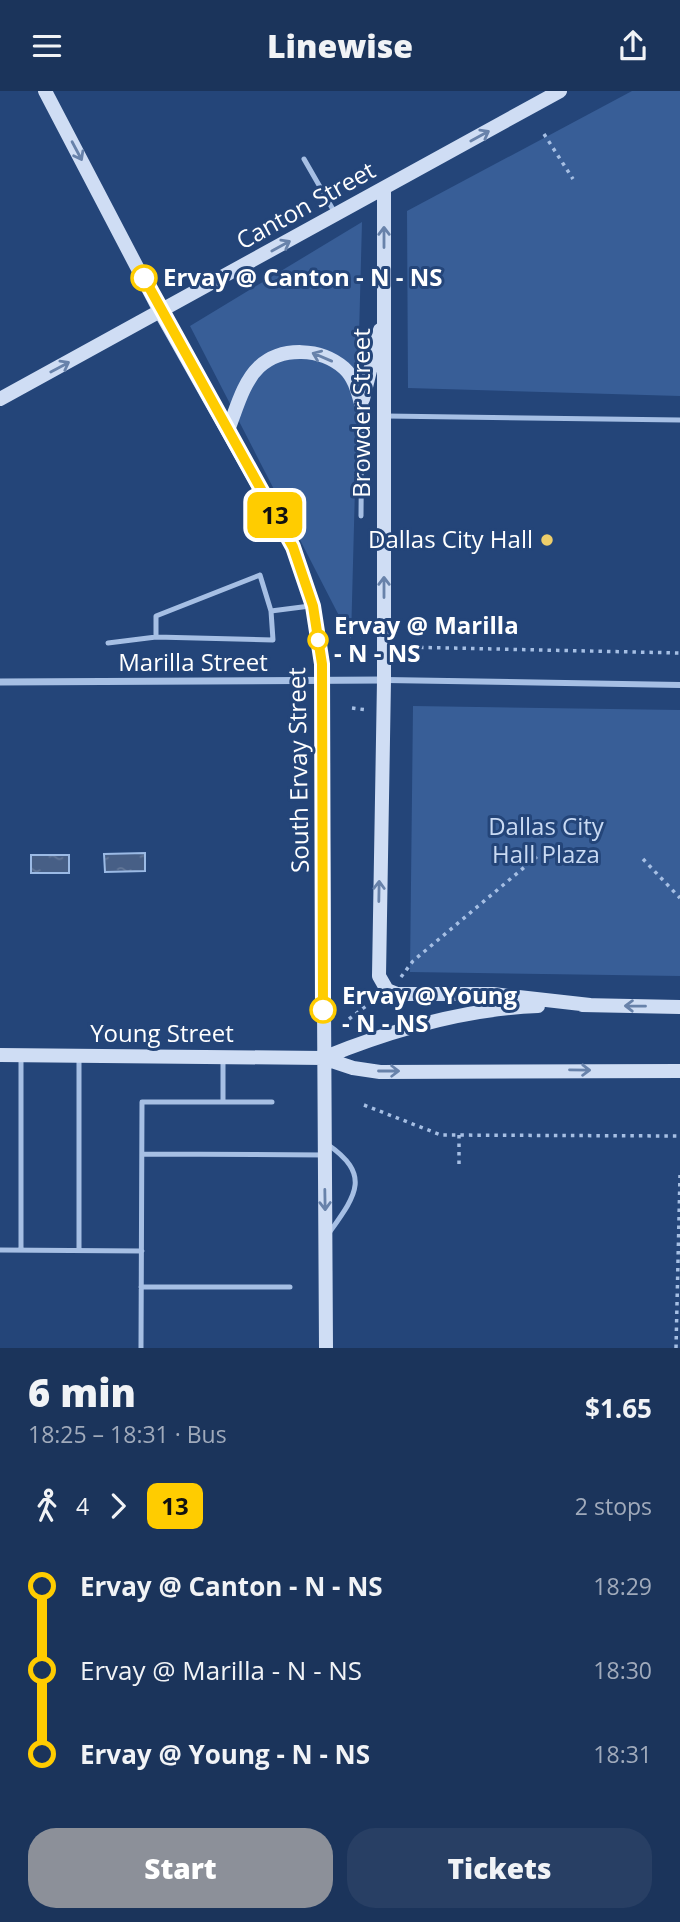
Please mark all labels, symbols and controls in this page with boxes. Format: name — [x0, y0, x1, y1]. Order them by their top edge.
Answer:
text: Linewise — [267, 24, 413, 67]
icon: menu — [28, 27, 66, 65]
icon: share — [614, 27, 652, 65]
one-way arrow — [469, 129, 490, 142]
one-way arrow — [71, 140, 84, 161]
street label: Canton Street — [230, 153, 381, 256]
one-way arrow — [378, 226, 391, 249]
one-way arrow — [271, 239, 291, 253]
place label: Ervay @ Canton - N - NS — [163, 260, 442, 293]
marker: Ervay @ Canton - N - NS — [131, 265, 157, 291]
street label: Browder Street — [344, 328, 377, 498]
one-way arrow — [312, 350, 333, 363]
one-way arrow — [49, 360, 70, 373]
line badge: 13 — [244, 492, 306, 538]
text: 13 — [261, 498, 289, 531]
place label: Dallas City Hall — [368, 522, 533, 555]
marker: Dallas City Hall — [539, 532, 555, 548]
one-way arrow — [377, 576, 391, 599]
place label: Ervay @ Marilla - N - NS — [334, 608, 519, 669]
marker: Ervay @ Marilla - N - NS — [308, 630, 328, 650]
street label: Marilla Street — [118, 645, 268, 678]
street label: South Ervay Street — [279, 667, 316, 873]
park label: Dallas City Hall Plaza — [488, 809, 605, 870]
one-way arrow — [373, 880, 386, 903]
place label: Ervay @ Young - N - NS — [342, 978, 518, 1039]
marker: Ervay @ Young - N - NS — [310, 997, 336, 1023]
one-way arrow — [624, 999, 647, 1013]
street label: Young Street — [90, 1016, 234, 1049]
one-way arrow — [569, 1063, 592, 1077]
one-way arrow — [377, 1064, 400, 1078]
one-way arrow — [318, 1188, 332, 1211]
text: 6 min — [28, 1366, 136, 1418]
text: $1.65 — [585, 1390, 652, 1426]
text: 18:25 – 18:31 · Bus — [28, 1418, 227, 1450]
icon: walk — [28, 1487, 66, 1525]
icon: forward — [99, 1487, 137, 1525]
text: 13 — [161, 1489, 189, 1522]
text: 4 — [76, 1490, 89, 1522]
text: 2 stops — [575, 1490, 652, 1522]
text: Ervay @ Canton - N - NS — [80, 1568, 383, 1604]
text: 18:29 — [593, 1570, 652, 1602]
text: Ervay @ Marilla - N - NS — [80, 1652, 362, 1688]
text: 18:30 — [593, 1654, 652, 1686]
text: Ervay @ Young - N - NS — [80, 1736, 370, 1772]
text: 18:31 — [593, 1738, 652, 1770]
button: Start — [28, 1828, 333, 1908]
button: Tickets — [347, 1828, 652, 1908]

